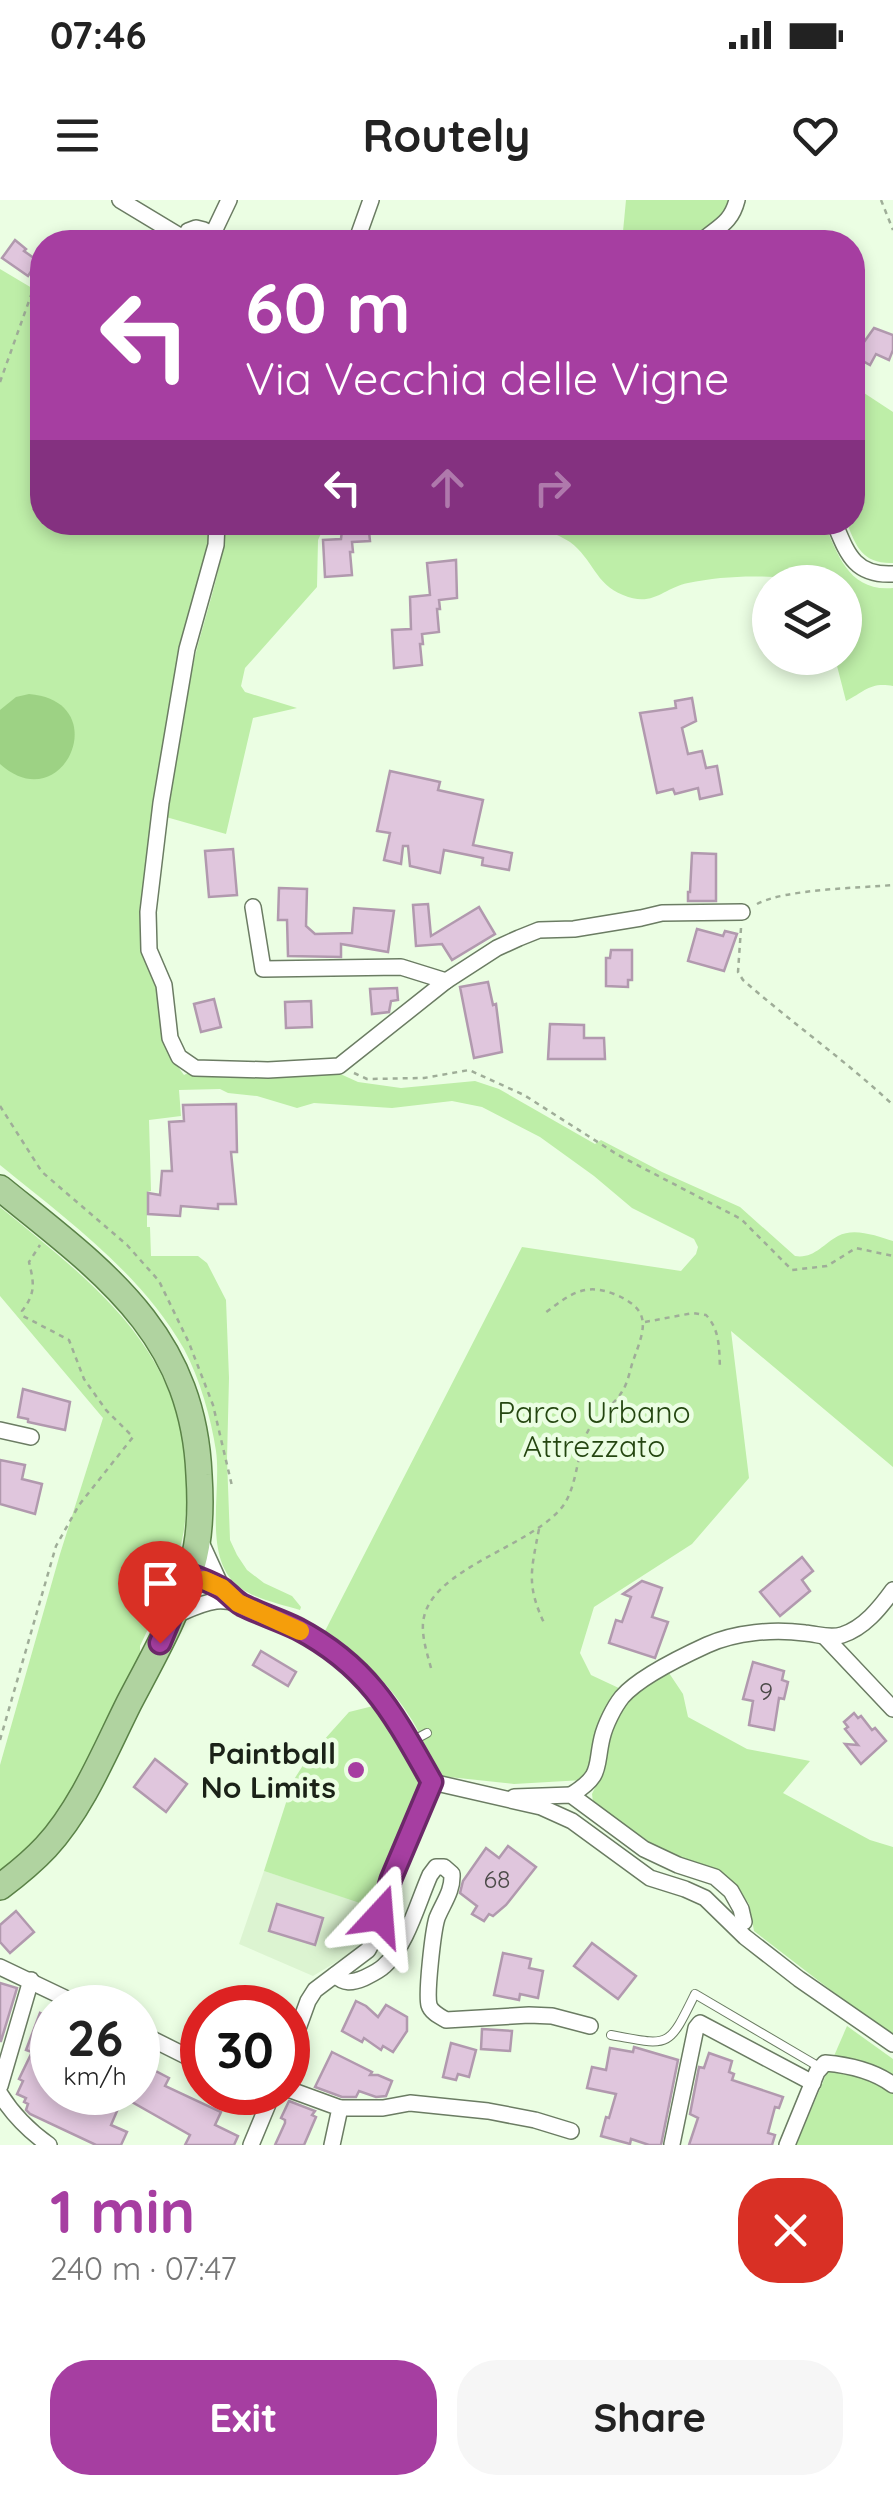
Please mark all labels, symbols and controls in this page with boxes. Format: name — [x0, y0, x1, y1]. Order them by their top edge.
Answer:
text: 07:46 — [50, 11, 146, 59]
text: Routely — [363, 107, 530, 163]
icon: menu — [50, 108, 105, 163]
icon: heart — [788, 108, 843, 163]
text: 60 m — [245, 263, 411, 351]
icon: left — [80, 270, 210, 400]
text: Via Vecchia delle Vigne — [245, 350, 730, 406]
icon: left — [315, 460, 370, 515]
icon: ahead — [420, 460, 475, 515]
icon: right — [525, 460, 580, 515]
map controls — [752, 565, 862, 675]
button: layers — [752, 565, 862, 675]
park label: Parco Urbano Attrezzato — [497, 1393, 691, 1465]
pin — [118, 1541, 203, 1644]
icon: arrive — [133, 1556, 188, 1611]
house number: 9 — [759, 1675, 773, 1706]
place label: Paintball No Limits — [201, 1734, 336, 1806]
marker: Paintball No Limits — [345, 1759, 367, 1781]
house number: 68 — [484, 1863, 510, 1894]
position arrow — [328, 1864, 432, 1968]
speed limit sign: 30 — [180, 1985, 310, 2115]
text: 26 — [67, 2006, 123, 2069]
text: km/h — [63, 2060, 127, 2091]
text: 1 min — [50, 2173, 195, 2248]
button: close — [738, 2178, 843, 2283]
text: 240 m · 07:47 — [50, 2248, 237, 2288]
button: Exit — [50, 2360, 437, 2475]
button: Share — [457, 2360, 843, 2475]

